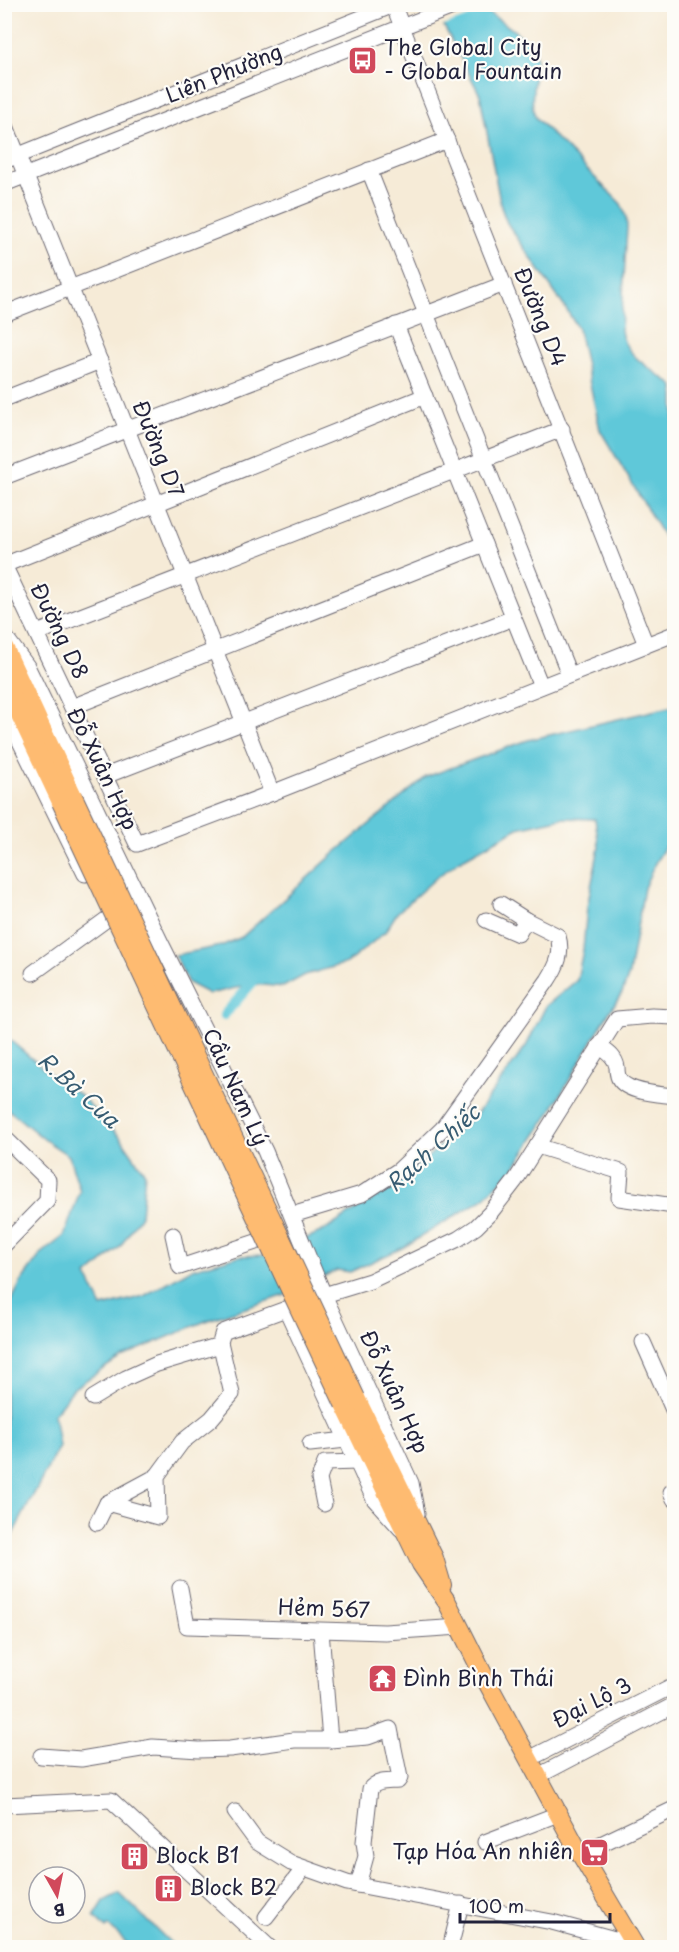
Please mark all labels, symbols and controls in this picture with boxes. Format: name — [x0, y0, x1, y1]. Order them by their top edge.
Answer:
place label: The Global City - Global Fountain — [384, 30, 562, 86]
street label: Liên Phường — [160, 34, 286, 110]
bus stop icon: The Global City - Global Fountain — [347, 44, 379, 76]
street label: Đường D4 — [507, 262, 576, 371]
street label: Đường D7 — [126, 395, 194, 502]
street label: Đường D8 — [24, 576, 98, 684]
street label: Đỗ Xuân Hợp — [60, 701, 147, 835]
street label: Cầu Nam Lý — [196, 1022, 278, 1150]
water label: R.Bà Cua — [32, 1043, 129, 1135]
water label: Rạch Chiếc — [378, 1094, 488, 1198]
street label: Đỗ Xuân Hợp — [353, 1324, 438, 1458]
street label: Hẻm 567 — [278, 1589, 371, 1625]
place label: Đình Bình Thái — [403, 1661, 554, 1693]
temple icon: Đình Bình Thái — [366, 1663, 398, 1695]
street label: Đại Lộ 3 — [546, 1668, 636, 1735]
place label: Tạp Hóa An nhiên — [392, 1834, 573, 1866]
supermarket icon: Tạp Hóa An nhiên — [578, 1836, 610, 1868]
place label: Block B1 — [155, 1838, 239, 1870]
building icon: Block B1 — [118, 1840, 150, 1872]
north arrow — [27, 1865, 87, 1925]
place label: Block B2 — [189, 1870, 277, 1902]
building icon: Block B2 — [152, 1872, 184, 1904]
scale bar — [460, 1886, 610, 1924]
text: 100 m — [469, 1892, 524, 1919]
text: B — [52, 1898, 67, 1924]

